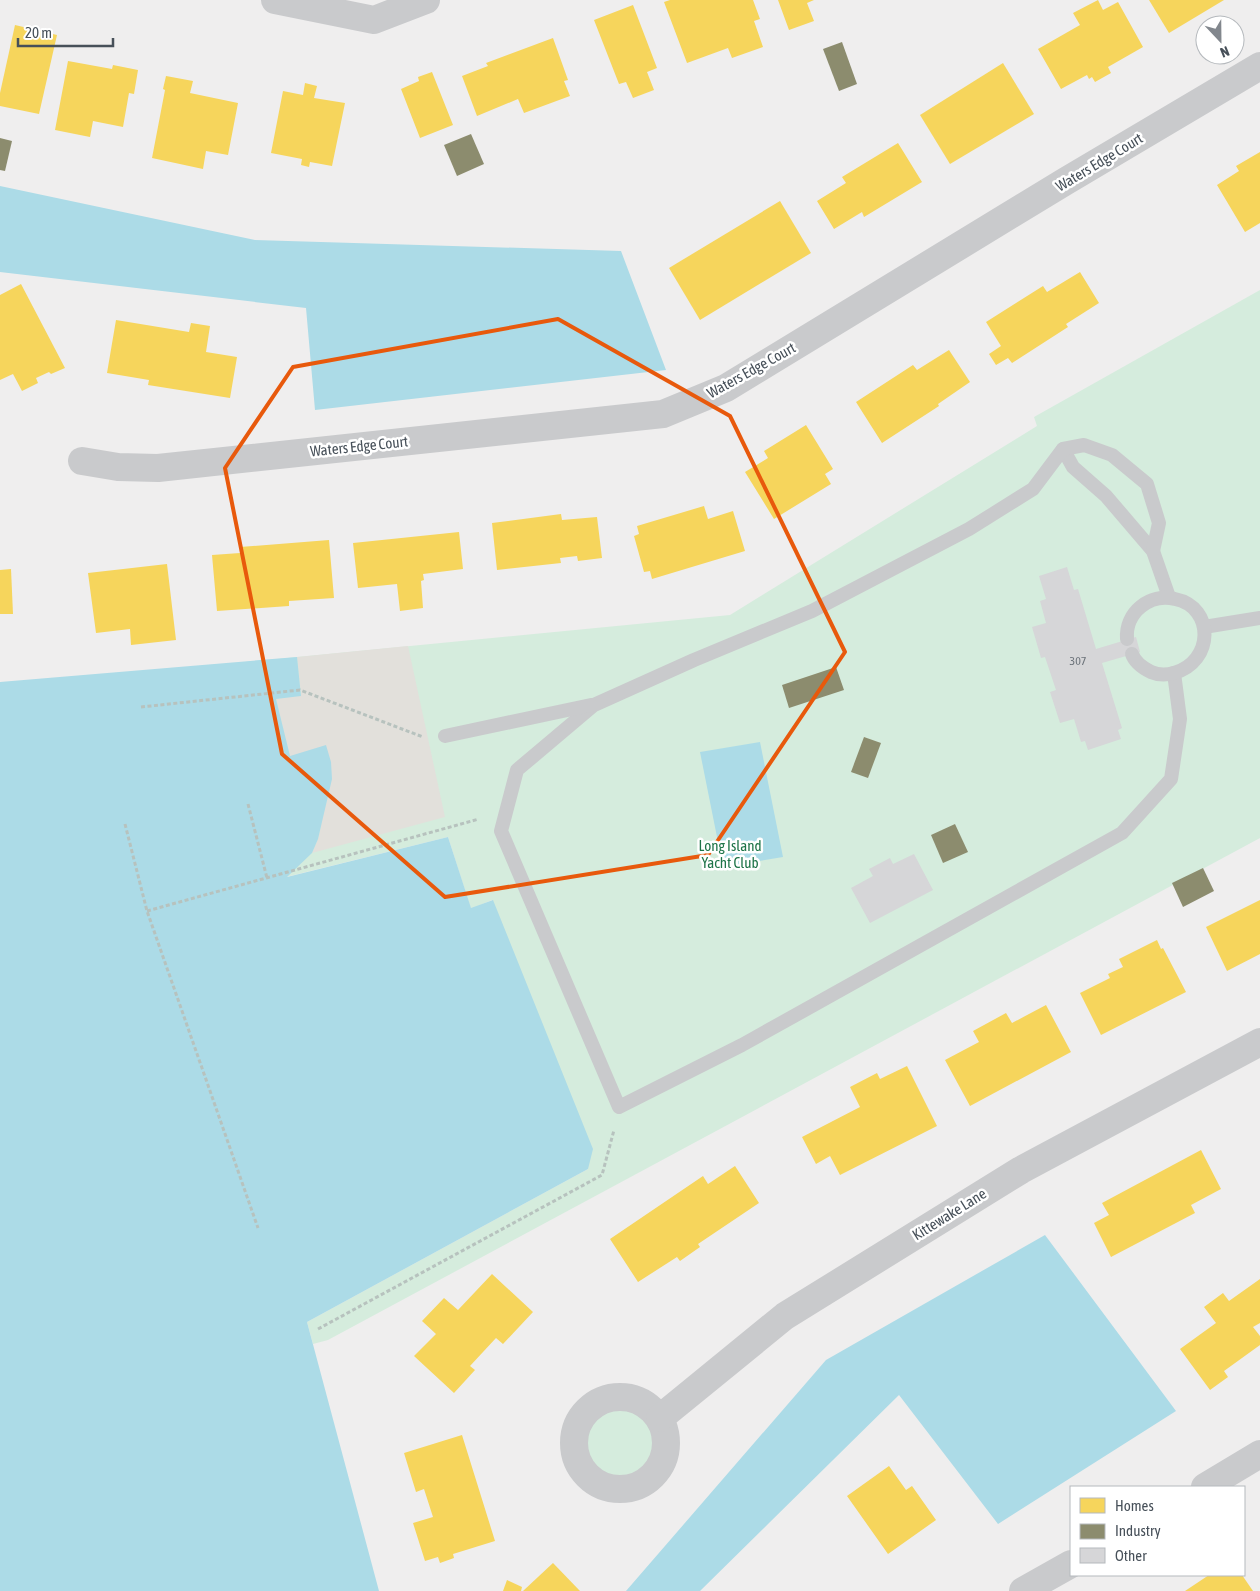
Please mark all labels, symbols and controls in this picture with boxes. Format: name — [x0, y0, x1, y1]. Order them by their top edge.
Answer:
scale bar — [18, 15, 112, 47]
north arrow — [1195, 15, 1245, 65]
text: 20 m — [25, 24, 52, 41]
text: N — [1218, 43, 1232, 61]
street label: Waters Edge Court — [1052, 129, 1146, 195]
street label: Waters Edge Court — [704, 339, 798, 401]
street label: Waters Edge Court — [309, 432, 409, 460]
house number: 307 — [1070, 654, 1087, 668]
park label: Long Island Yacht Club — [698, 837, 762, 871]
street label: Kittewake Lane — [909, 1184, 989, 1243]
legend — [1070, 1486, 1245, 1576]
text: Homes — [1115, 1497, 1154, 1514]
text: Industry — [1115, 1522, 1161, 1539]
text: Other — [1115, 1547, 1147, 1564]

